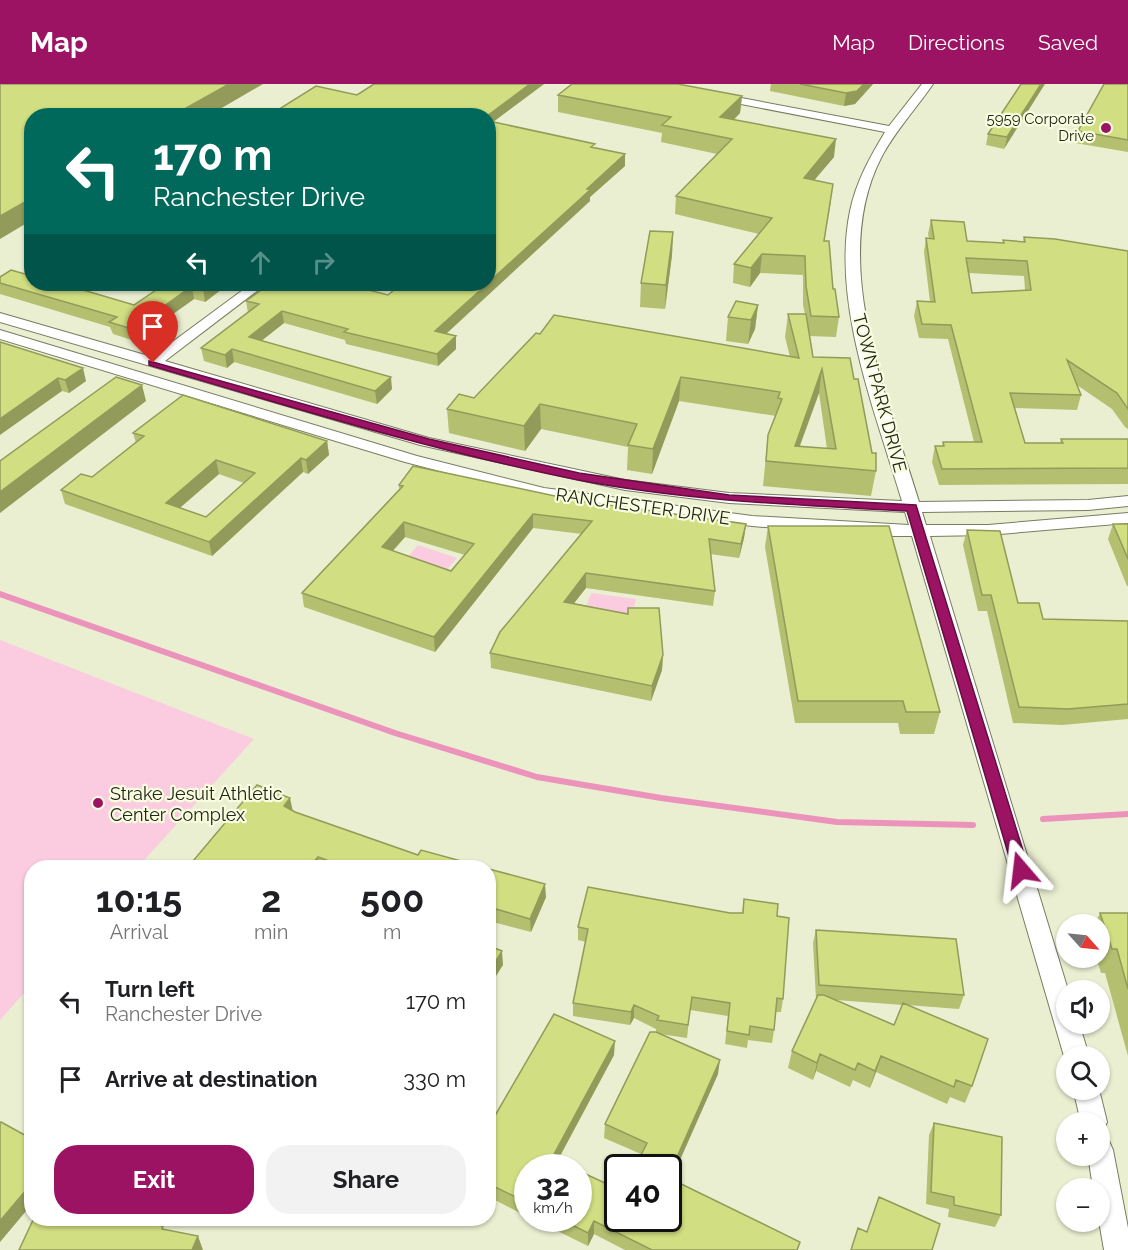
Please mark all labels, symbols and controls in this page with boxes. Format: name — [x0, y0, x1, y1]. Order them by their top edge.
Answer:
text: Map — [30, 26, 88, 59]
text: Map — [832, 30, 875, 55]
text: Directions — [908, 30, 1005, 55]
text: Saved — [1038, 30, 1098, 55]
place label: 5959 Corporate Drive — [987, 110, 1094, 145]
marker: 5959 Corporate Drive — [1099, 121, 1113, 135]
text: 170 m — [153, 131, 272, 180]
icon: left — [54, 132, 132, 210]
text: Ranchester Drive — [153, 181, 365, 212]
icon: left — [181, 246, 214, 279]
icon: ahead — [244, 246, 277, 279]
icon: right — [307, 246, 340, 279]
pin — [127, 301, 178, 363]
icon: arrive — [136, 310, 169, 343]
street label: TOWN PARK DRIVE — [849, 311, 911, 475]
street label: RANCHESTER DRIVE — [555, 483, 732, 529]
place label: Strake Jesuit Athletic Center Complex — [110, 783, 283, 825]
marker: Strake Jesuit Athletic Center Complex — [91, 796, 105, 810]
position arrow — [989, 838, 1053, 902]
text: 10:15 — [96, 878, 182, 920]
text: 2 — [261, 878, 281, 920]
text: 500 — [360, 878, 424, 920]
north arrow — [1056, 914, 1110, 968]
map controls — [1056, 914, 1110, 1232]
text: Arrival — [110, 920, 168, 944]
text: min — [254, 920, 288, 944]
text: m — [383, 920, 401, 944]
text: Turn left — [105, 976, 195, 1002]
button: sound — [1056, 980, 1110, 1034]
icon: left — [54, 985, 87, 1018]
text: 170 m — [406, 988, 466, 1014]
text: Ranchester Drive — [105, 1002, 262, 1026]
button: search — [1056, 1046, 1110, 1100]
icon: arrive — [54, 1063, 87, 1096]
text: Arrive at destination — [105, 1066, 318, 1092]
text: 330 m — [403, 1066, 466, 1092]
button: + — [1056, 1112, 1110, 1166]
button: Exit — [54, 1145, 254, 1214]
button: Share — [266, 1145, 466, 1214]
speed limit sign: 40 — [604, 1154, 682, 1232]
text: 32 — [536, 1168, 570, 1203]
button: − — [1056, 1178, 1110, 1232]
text: km/h — [533, 1199, 573, 1217]

